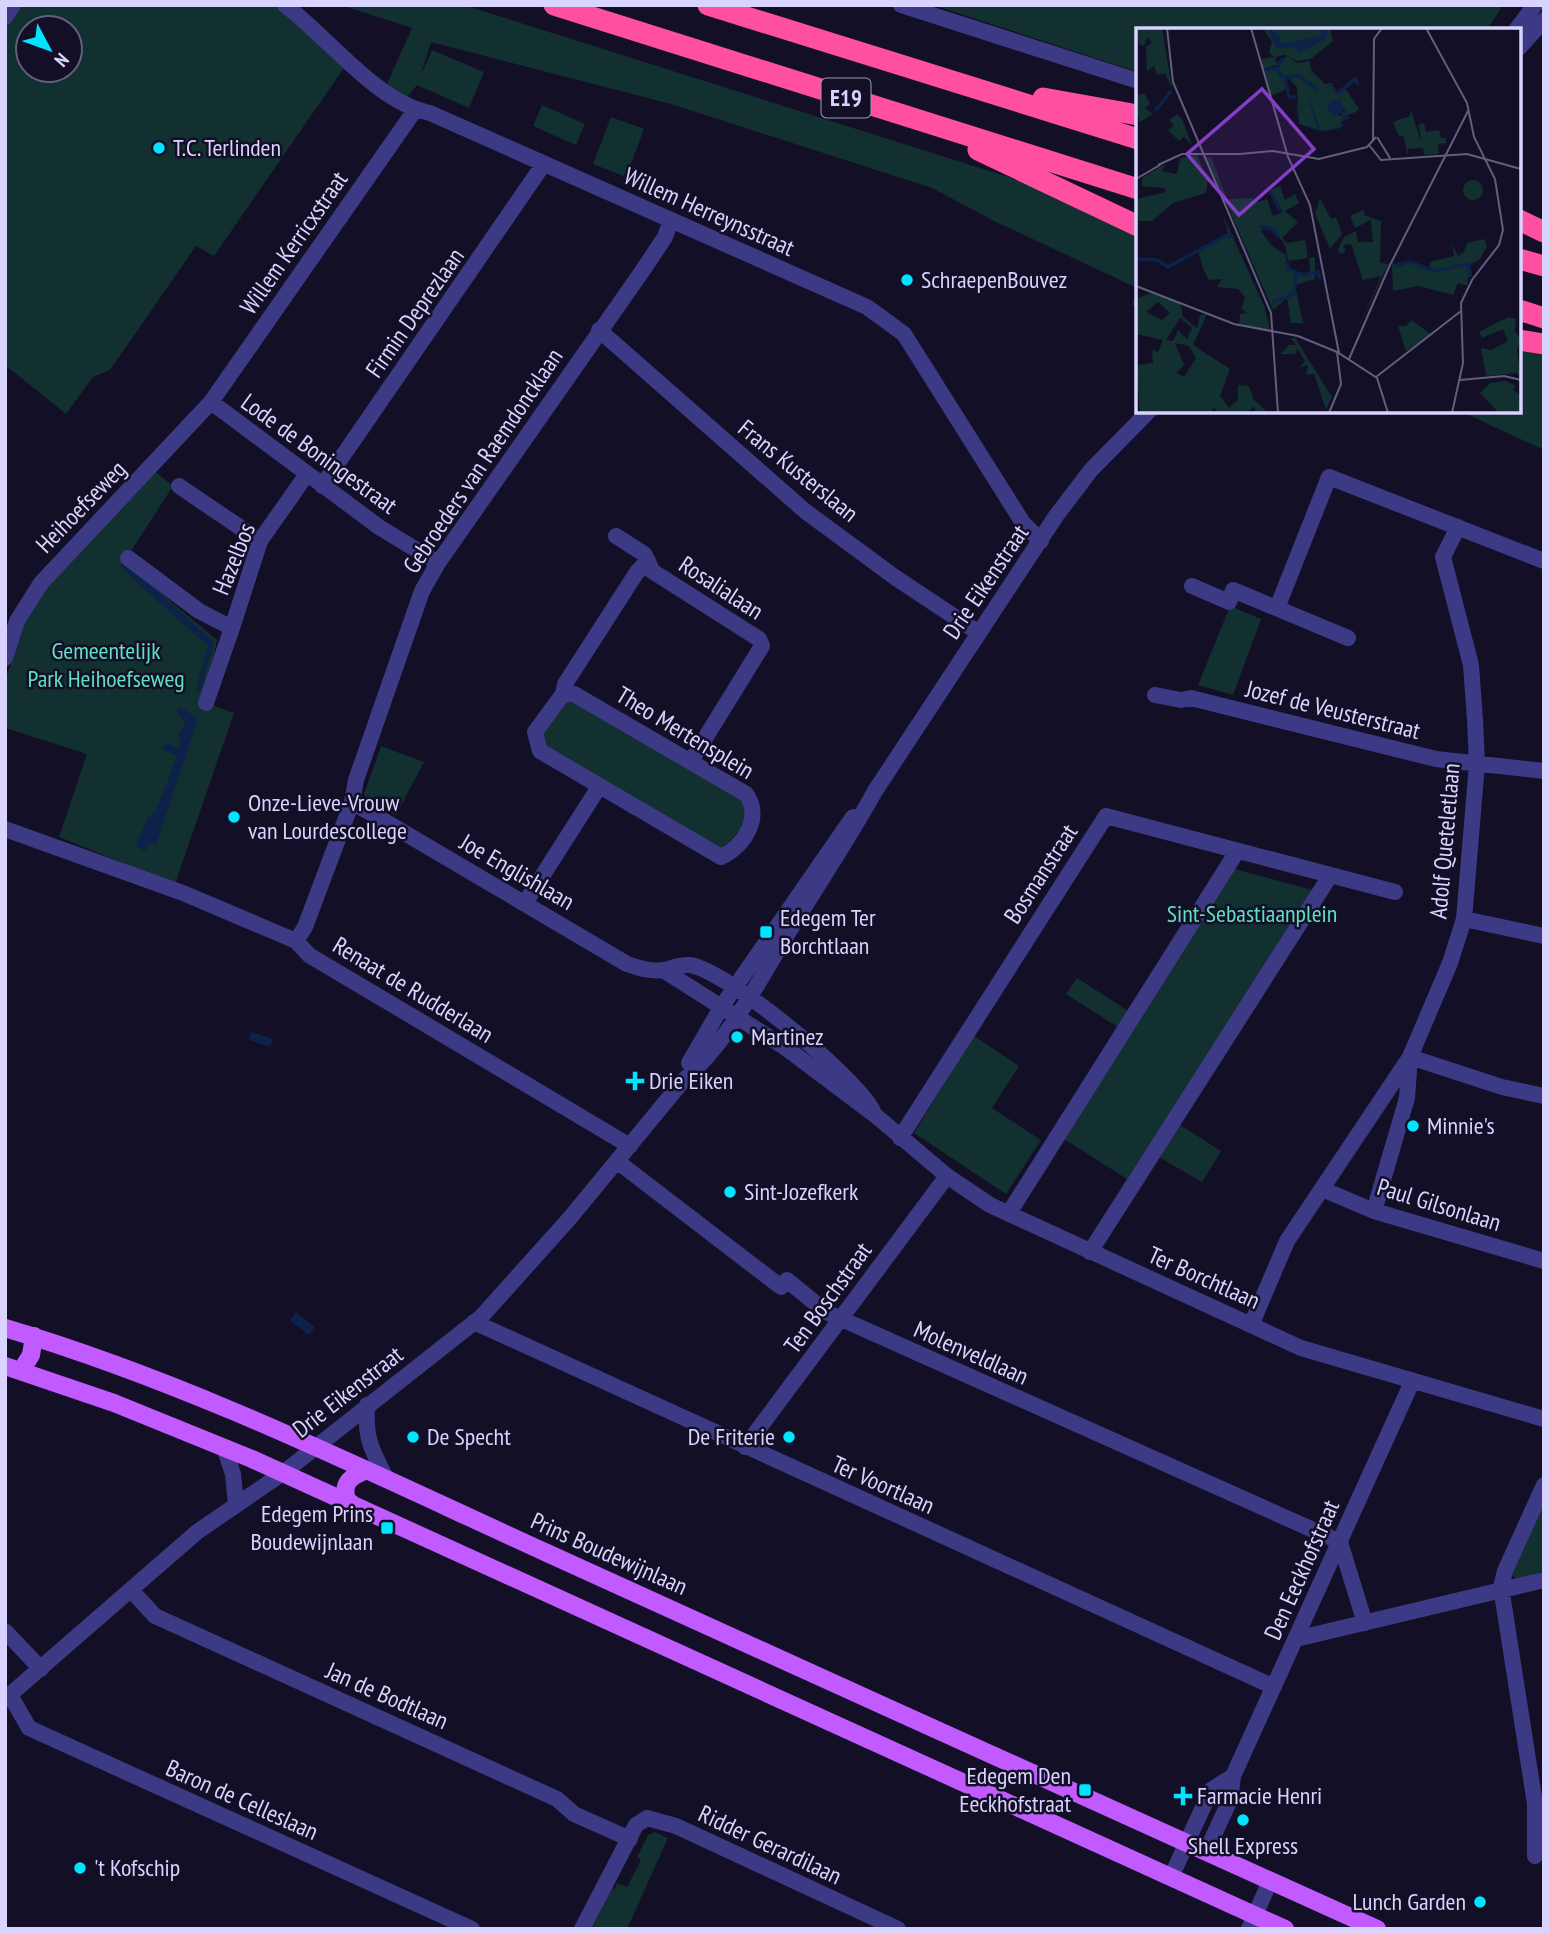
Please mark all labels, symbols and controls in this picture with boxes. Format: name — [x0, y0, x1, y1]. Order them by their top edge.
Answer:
north arrow — [14, 14, 84, 84]
inset map — [1136, 28, 1521, 413]
text: N — [49, 48, 74, 72]
road number: E19 — [822, 78, 870, 118]
place label: T.C. Terlinden — [173, 132, 281, 163]
marker: T.C. Terlinden — [151, 140, 167, 156]
street label: Willem Herreynsstraat — [619, 160, 800, 263]
street label: Willem Kerricxstraat — [233, 165, 355, 320]
street label: Firmin Deprezlaan — [358, 242, 471, 384]
place label: SchraepenBouvez — [921, 264, 1067, 295]
marker: SchraepenBouvez — [899, 272, 915, 288]
street label: Gebroeders van Raemdoncklaan — [396, 342, 569, 579]
street label: Lode de Boningestraat — [235, 387, 404, 521]
street label: Frans Kusterslaan — [732, 413, 865, 529]
street label: Heihoefseweg — [29, 454, 132, 559]
street label: Hazelbos — [205, 518, 262, 599]
street label: Drie Eikenstraat — [936, 518, 1035, 645]
street label: Rosalialaan — [673, 549, 769, 626]
park label: Gemeentelijk Park Heihoefseweg — [27, 635, 185, 694]
street label: Jozef de Veusterstraat — [1242, 673, 1424, 746]
street label: Theo Mertensplein — [611, 679, 760, 786]
street label: Adolf Queteletlaan — [1422, 762, 1467, 920]
place label: Onze-Lieve-Vrouw van Lourdescollege — [248, 787, 407, 846]
marker: Onze-Lieve-Vrouw van Lourdescollege — [226, 809, 242, 825]
street label: Bosmanstraat — [997, 818, 1084, 929]
street label: Joe Englishlaan — [454, 826, 580, 917]
park label: Sint-Sebastiaanplein — [1167, 898, 1337, 929]
place label: Edegem Ter Borchtlaan — [780, 902, 876, 961]
marker: Edegem Ter Borchtlaan — [758, 924, 774, 940]
street label: Renaat de Rudderlaan — [327, 929, 499, 1050]
place label: Martinez — [751, 1021, 824, 1052]
marker: Martinez — [729, 1029, 745, 1045]
place label: Drie Eiken — [649, 1065, 733, 1096]
marker: Drie Eiken — [627, 1073, 643, 1089]
place label: Minnie's — [1427, 1110, 1495, 1141]
marker: Minnie's — [1405, 1118, 1421, 1134]
street label: Paul Gilsonlaan — [1373, 1171, 1505, 1238]
place label: Sint-Jozefkerk — [744, 1176, 859, 1207]
marker: Sint-Jozefkerk — [722, 1184, 738, 1200]
street label: Ten Boschstraat — [777, 1236, 879, 1359]
street label: Ter Borchtlaan — [1143, 1239, 1265, 1316]
street label: Molenveldlaan — [909, 1314, 1033, 1392]
street label: Drie Eikenstraat — [286, 1339, 409, 1444]
place label: De Specht — [427, 1421, 511, 1452]
place label: De Friterie — [688, 1421, 775, 1452]
marker: De Specht — [405, 1429, 421, 1445]
marker: De Friterie — [781, 1429, 797, 1445]
street label: Ter Voortlaan — [827, 1448, 939, 1521]
street label: Den Eeckhofstraat — [1257, 1495, 1346, 1645]
place label: Edegem Prins Boudewijnlaan — [250, 1498, 373, 1557]
street label: Prins Boudewijnlaan — [526, 1505, 692, 1602]
marker: Edegem Prins Boudewijnlaan — [379, 1520, 395, 1536]
street label: Jan de Bodtlaan — [320, 1654, 453, 1736]
street label: Baron de Celleslaan — [161, 1752, 323, 1847]
place label: Edegem Den Eeckhofstraat — [959, 1760, 1071, 1819]
place label: Farmacie Henri — [1197, 1780, 1322, 1811]
marker: Edegem Den Eeckhofstraat — [1077, 1782, 1093, 1798]
marker: Farmacie Henri — [1175, 1788, 1191, 1804]
street label: Ridder Gerardilaan — [694, 1798, 847, 1891]
marker: Shell Express — [1235, 1812, 1251, 1828]
place label: Shell Express — [1188, 1830, 1298, 1861]
place label: 't Kofschip — [94, 1852, 180, 1883]
marker: 't Kofschip — [72, 1860, 88, 1876]
place label: Lunch Garden — [1352, 1886, 1466, 1917]
marker: Lunch Garden — [1472, 1894, 1488, 1910]

